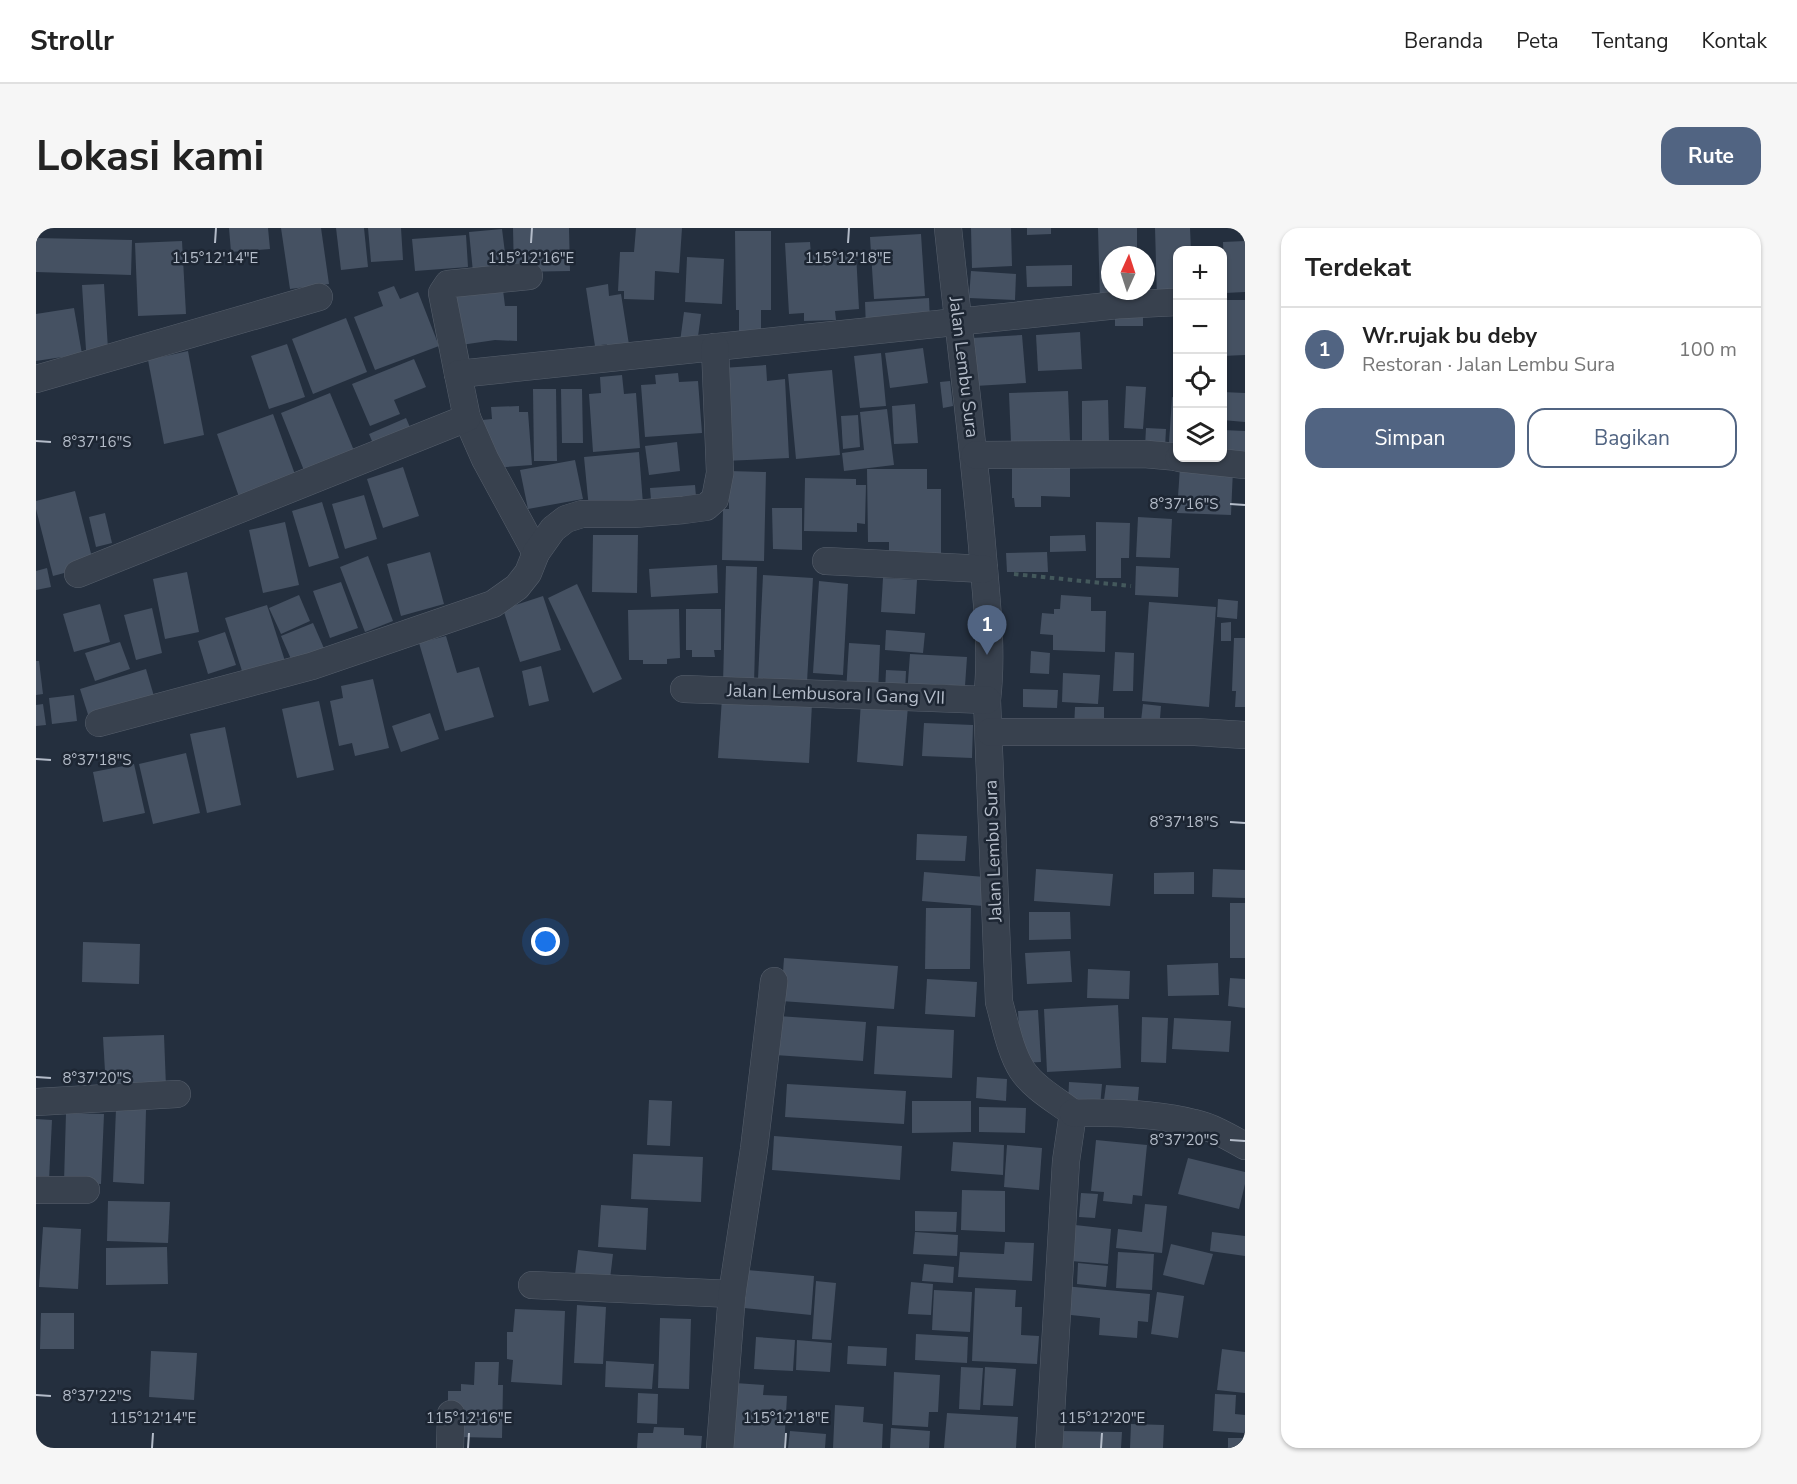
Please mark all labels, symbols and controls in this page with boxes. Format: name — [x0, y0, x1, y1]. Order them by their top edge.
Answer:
text: Strollr — [30, 22, 114, 60]
text: Beranda — [1404, 27, 1483, 55]
text: Peta — [1516, 27, 1559, 55]
text: Tentang — [1592, 27, 1669, 55]
text: Kontak — [1702, 27, 1767, 55]
button: Rute — [1661, 127, 1761, 185]
text: Lokasi kami — [36, 128, 264, 185]
north arrow — [1101, 246, 1155, 300]
map controls — [1173, 246, 1227, 462]
button: + — [1173, 246, 1227, 300]
text: 115°12'14"E — [172, 248, 258, 268]
text: 115°12'16"E — [488, 248, 574, 268]
text: 115°12'18"E — [805, 248, 891, 268]
text: Terdekat — [1305, 250, 1411, 285]
street label: Jalan Lembu Sura — [943, 294, 985, 439]
button: − — [1173, 300, 1227, 354]
text: Wr.rujak bu deby — [1362, 321, 1537, 351]
text: 1 — [1319, 336, 1331, 363]
text: 100 m — [1679, 336, 1737, 363]
text: Restoran · Jalan Lembu Sura — [1362, 351, 1615, 378]
button: locate — [1173, 354, 1227, 408]
button: layers — [1173, 408, 1227, 462]
button: Simpan — [1305, 408, 1515, 468]
button: Bagikan — [1527, 408, 1737, 468]
text: 8°37'16"S — [63, 432, 131, 452]
text: 8°37'16"S — [1150, 494, 1218, 514]
pin: 1 — [968, 606, 1006, 655]
street label: Jalan Lembusora I Gang VII — [725, 678, 946, 710]
text: 8°37'18"S — [63, 750, 131, 770]
street label: Jalan Lembu Sura — [979, 780, 1008, 923]
text: 8°37'18"S — [1150, 812, 1218, 832]
your location — [531, 927, 560, 956]
text: 8°37'20"S — [63, 1068, 131, 1088]
text: 8°37'20"S — [1150, 1130, 1218, 1150]
text: 8°37'22"S — [63, 1386, 131, 1406]
text: 115°12'14"E — [110, 1408, 196, 1428]
text: 115°12'16"E — [426, 1408, 512, 1428]
text: 115°12'18"E — [743, 1408, 829, 1428]
text: 115°12'20"E — [1059, 1408, 1145, 1428]

